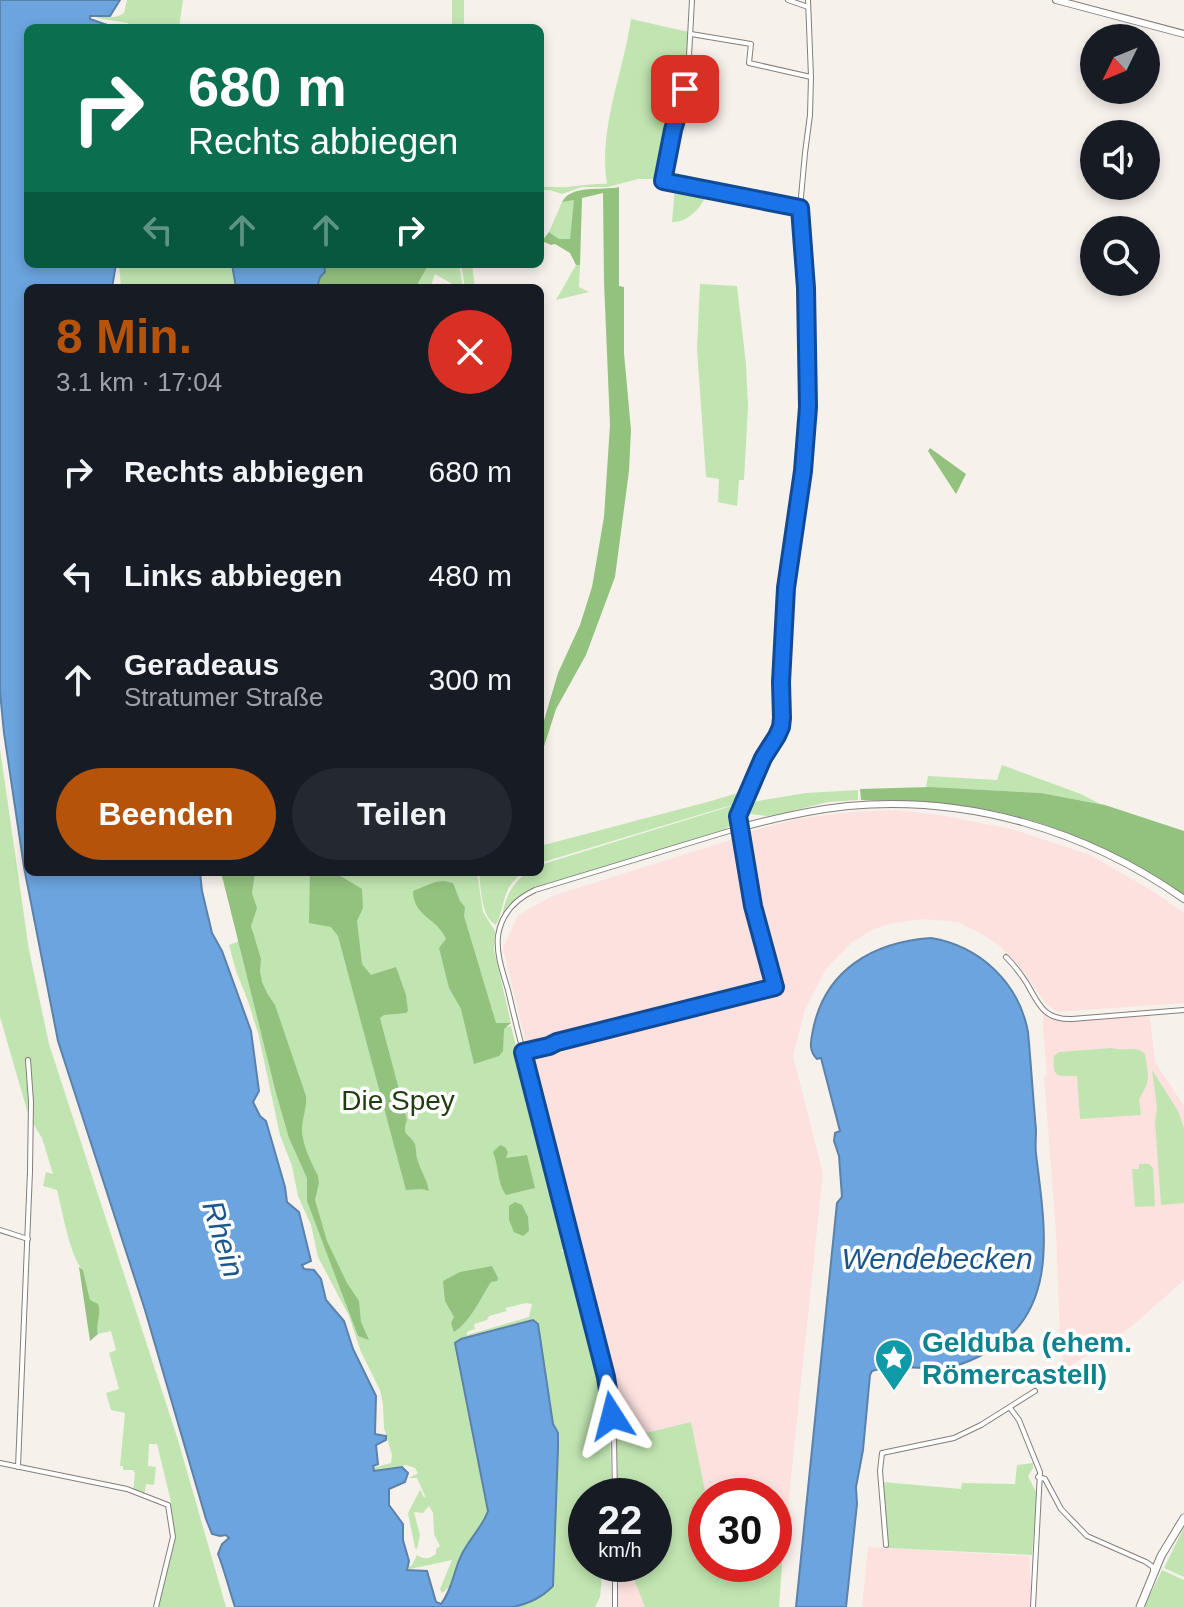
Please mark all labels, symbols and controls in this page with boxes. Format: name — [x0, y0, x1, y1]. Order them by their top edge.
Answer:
north arrow — [1080, 24, 1160, 104]
map controls — [1080, 24, 1160, 296]
text: 680 m — [188, 55, 347, 118]
pin — [651, 55, 719, 123]
icon: right — [56, 56, 160, 160]
icon: arrive — [663, 67, 707, 111]
button: sound — [1080, 120, 1160, 200]
text: Rechts abbiegen — [188, 121, 458, 162]
icon: left — [136, 208, 180, 252]
icon: ahead — [220, 208, 264, 252]
icon: ahead — [304, 208, 348, 252]
icon: right — [388, 208, 432, 252]
button: search — [1080, 216, 1160, 296]
text: 8 Min. — [56, 310, 192, 363]
button: close — [428, 310, 512, 394]
text: 3.1 km · 17:04 — [56, 367, 222, 397]
icon: right — [56, 450, 100, 494]
text: Rechts abbiegen — [124, 455, 364, 488]
text: 680 m — [429, 455, 512, 488]
icon: left — [56, 554, 100, 598]
text: Links abbiegen — [124, 559, 342, 592]
text: 480 m — [429, 559, 512, 592]
text: Geradeaus — [124, 648, 279, 681]
icon: ahead — [56, 658, 100, 702]
text: 300 m — [429, 663, 512, 696]
text: Stratumer Straße — [124, 682, 323, 712]
button: Beenden — [56, 768, 276, 860]
button: Teilen — [292, 768, 512, 860]
park label: Die Spey — [341, 1085, 455, 1116]
water label: Rhein — [196, 1197, 251, 1281]
water label: Wendebecken — [841, 1242, 1033, 1275]
place label: Gelduba (ehem. Römercastell) — [922, 1327, 1132, 1390]
place icon: Gelduba (ehem. Römercastell) — [873, 1337, 915, 1392]
position arrow — [570, 1374, 654, 1458]
speed limit sign: 30 — [688, 1478, 792, 1582]
text: 22 — [598, 1498, 642, 1542]
text: km/h — [598, 1539, 642, 1561]

